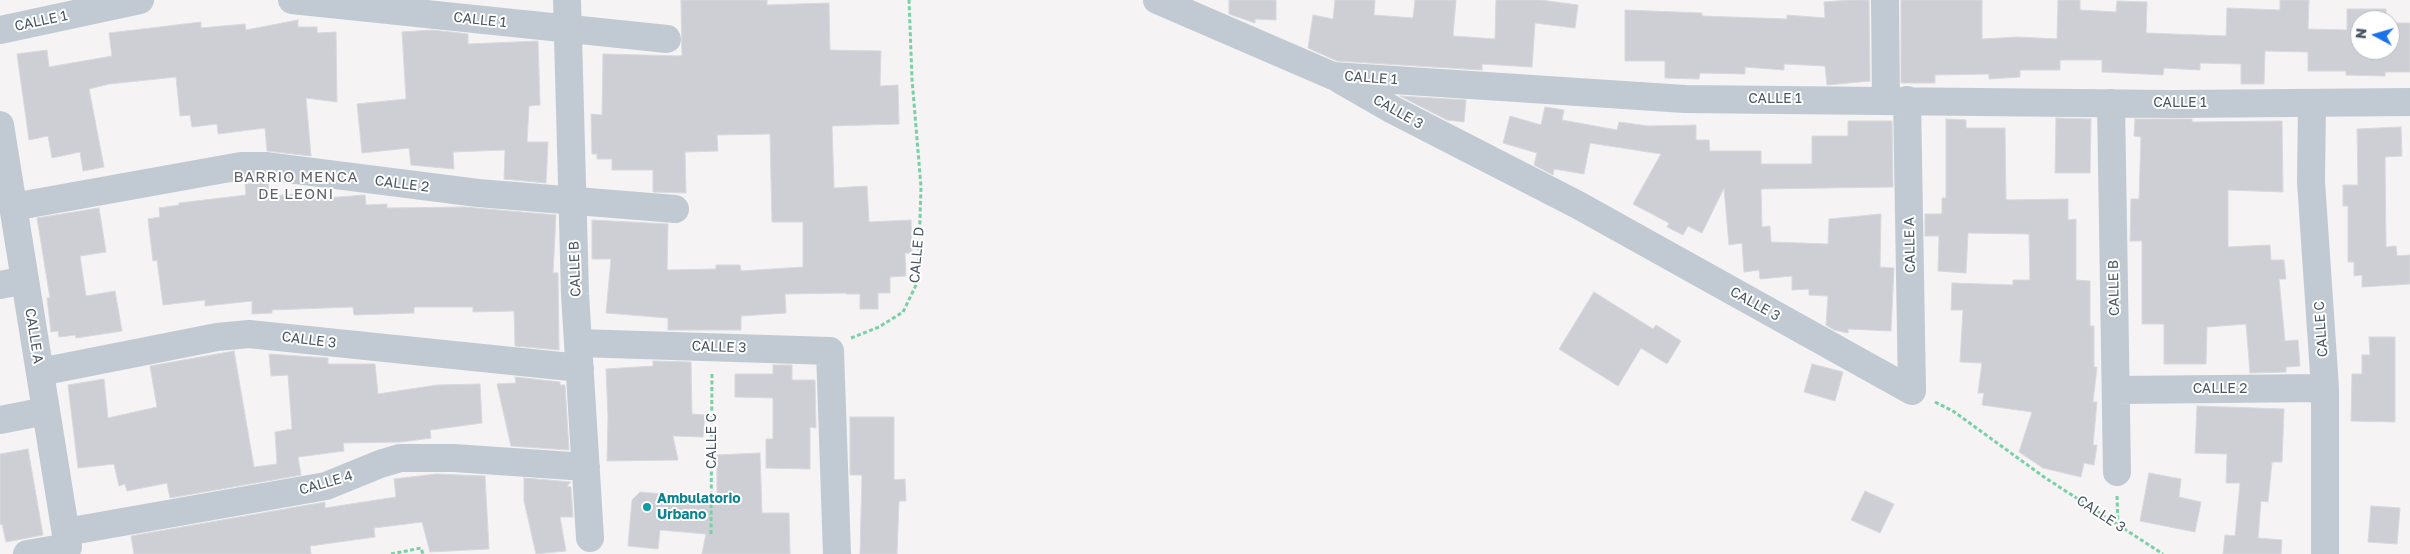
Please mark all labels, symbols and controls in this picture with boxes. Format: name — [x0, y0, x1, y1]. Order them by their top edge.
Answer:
street label: CALLE 1 — [13, 7, 69, 35]
street label: CALLE 1 — [453, 9, 507, 31]
north arrow — [2350, 10, 2400, 60]
text: N — [2352, 27, 2370, 40]
street label: CALLE 1 — [1344, 68, 1398, 88]
street label: CALLE 3 — [1370, 91, 1426, 133]
street label: CALLE 1 — [1748, 91, 1802, 107]
street label: CALLE 1 — [2153, 95, 2207, 111]
district label: BARRIO MENCA DE LEONI — [232, 168, 360, 203]
street label: CALLE 2 — [374, 172, 430, 196]
street label: CALLE A — [1901, 217, 1919, 273]
street label: CALLE D — [906, 226, 928, 284]
street label: CALLE B — [566, 241, 584, 297]
street label: CALLE B — [2105, 260, 2123, 316]
street label: CALLE 3 — [1727, 283, 1783, 325]
street label: CALLE C — [2311, 300, 2331, 358]
street label: CALLE A — [21, 307, 47, 365]
street label: CALLE 3 — [281, 328, 337, 352]
street label: CALLE 3 — [691, 338, 747, 356]
street label: CALLE 2 — [2193, 381, 2247, 397]
street label: CALLE C — [704, 413, 720, 469]
street label: CALLE 4 — [297, 467, 355, 499]
place label: Ambulatorio Urbano — [657, 491, 741, 524]
street label: CALLE 3 — [2073, 492, 2129, 536]
marker: Ambulatorio Urbano — [641, 501, 653, 513]

